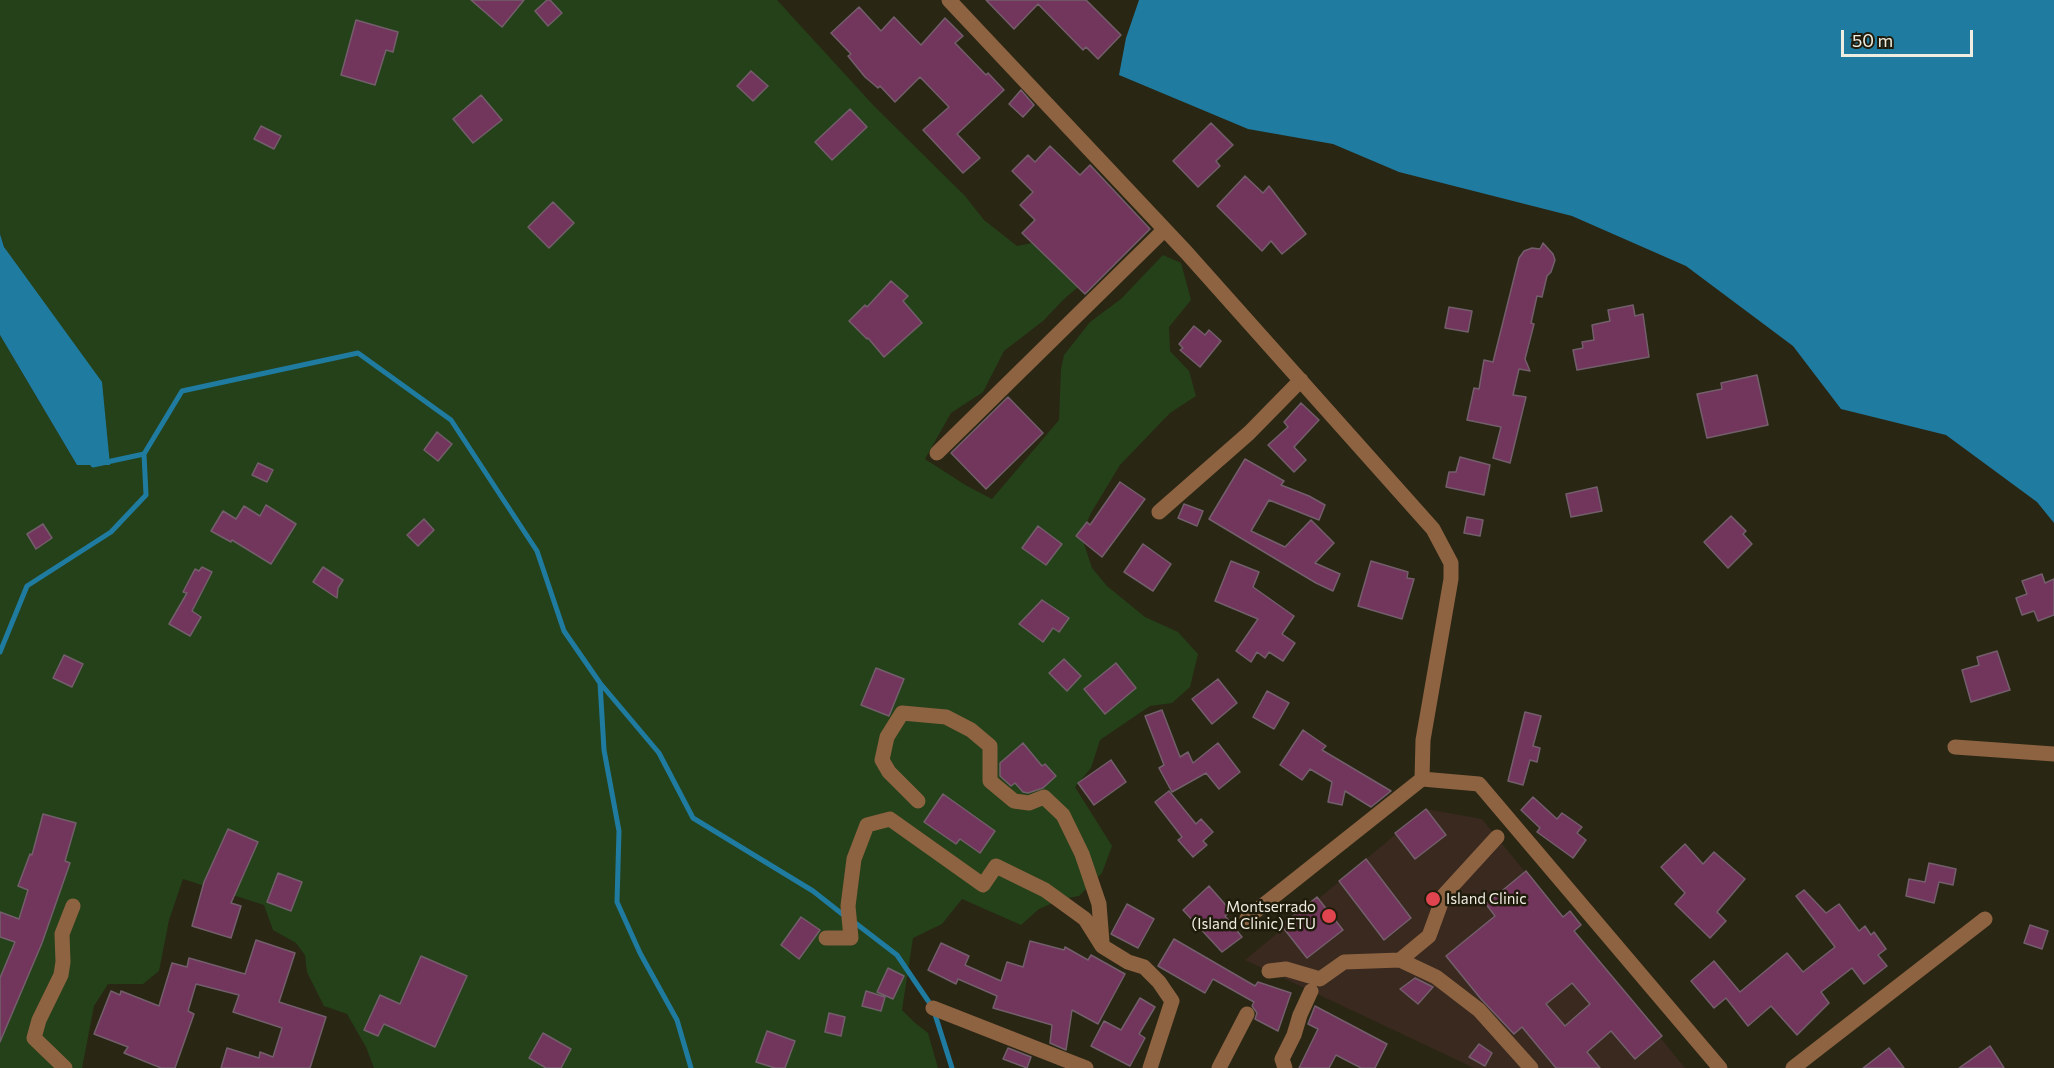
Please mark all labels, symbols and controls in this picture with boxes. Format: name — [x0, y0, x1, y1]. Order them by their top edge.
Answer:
scale bar — [1844, 18, 1976, 56]
text: 50 m — [1852, 29, 1893, 51]
marker: Island Clinic — [1424, 890, 1442, 908]
place label: Island Clinic — [1446, 890, 1527, 908]
place label: Montserrado (Island Clinic) ETU — [1191, 898, 1316, 933]
marker: Montserrado (Island Clinic) ETU — [1320, 907, 1338, 925]

